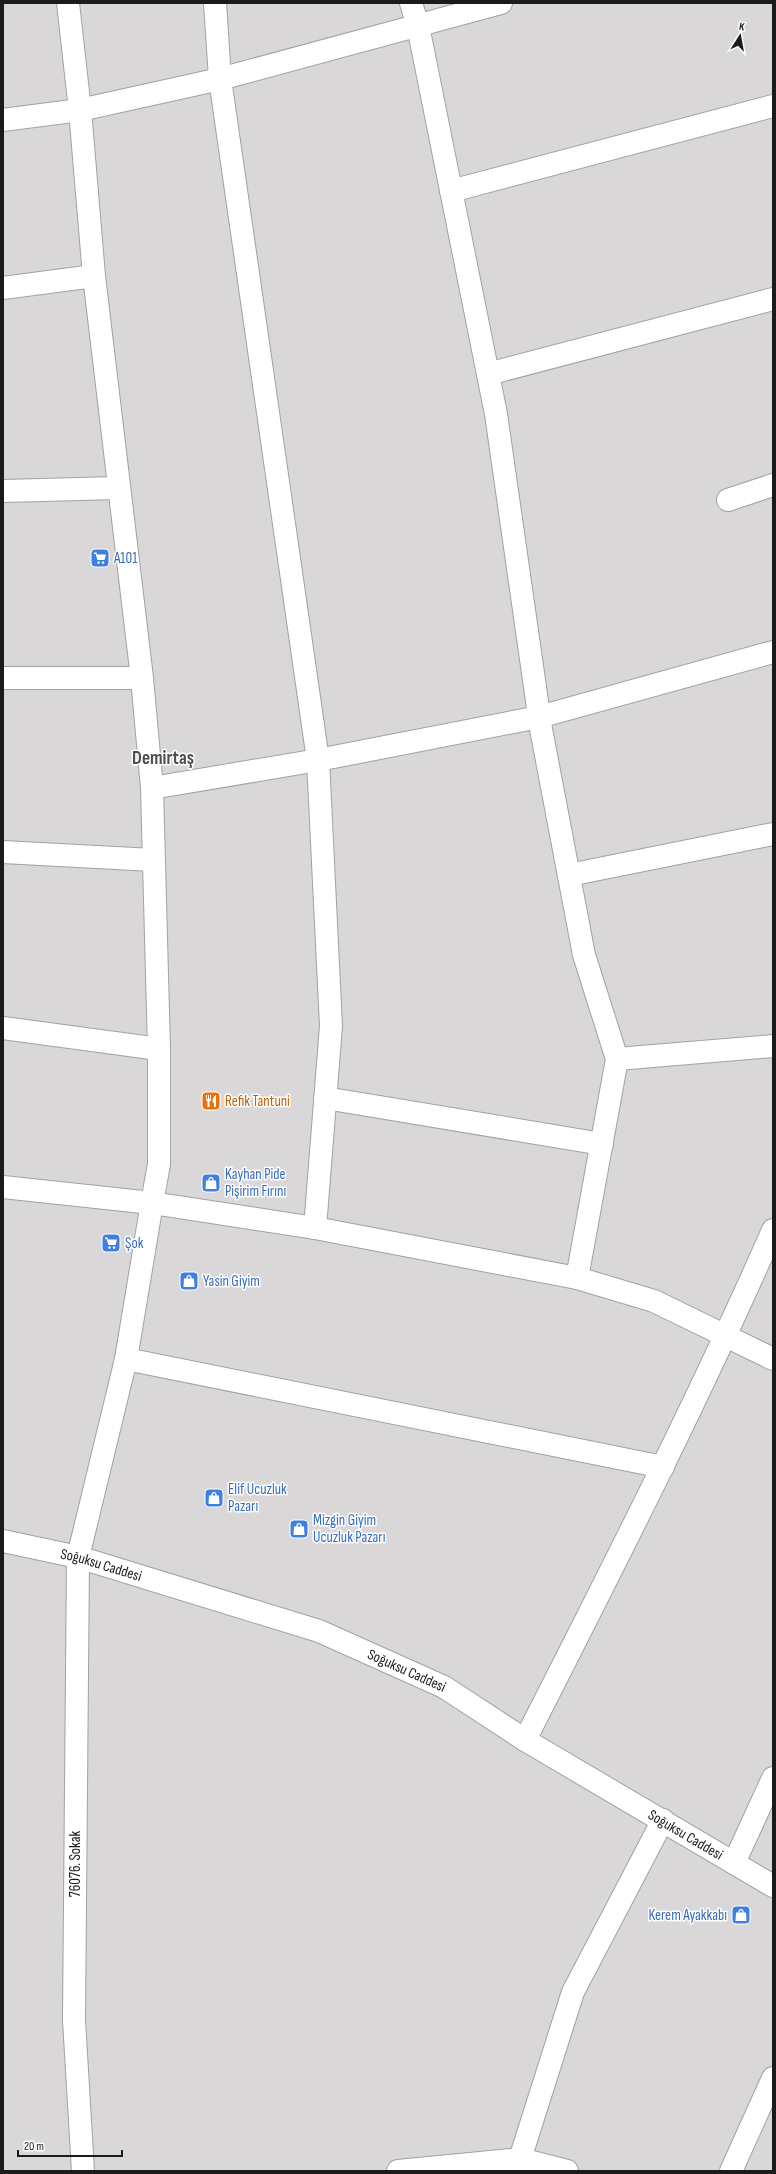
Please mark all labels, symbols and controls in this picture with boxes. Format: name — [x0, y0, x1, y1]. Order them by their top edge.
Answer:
north arrow — [720, 16, 760, 56]
text: K — [738, 20, 746, 34]
supermarket icon: A101 — [89, 547, 111, 569]
place label: A101 — [113, 549, 138, 568]
district label: Demirtaş — [132, 747, 194, 770]
restaurant icon: Refik Tantuni — [200, 1090, 222, 1112]
place label: Refik Tantuni — [225, 1092, 290, 1111]
place label: Kayhan Pide Pişirim Fırını — [225, 1165, 286, 1201]
shop icon: Kayhan Pide Pişirim Fırını — [200, 1172, 222, 1194]
supermarket icon: Şok — [100, 1232, 122, 1254]
place label: Şok — [125, 1234, 144, 1253]
shop icon: Yasin Giyim — [178, 1270, 200, 1292]
place label: Yasin Giyim — [203, 1272, 260, 1291]
place label: Elif Ucuzluk Pazarı — [228, 1480, 287, 1516]
shop icon: Elif Ucuzluk Pazarı — [203, 1487, 225, 1509]
place label: Mizgin Giyim Ucuzluk Pazarı — [313, 1511, 385, 1547]
shop icon: Mizgin Giyim Ucuzluk Pazarı — [288, 1518, 310, 1540]
street label: Soğuksu Caddesi — [59, 1545, 144, 1586]
street label: Soğuksu Caddesi — [364, 1645, 449, 1697]
street label: Soğuksu Caddesi — [644, 1806, 727, 1865]
street label: 76076. Sokak — [66, 1830, 85, 1897]
shop icon: Kerem Ayakkabı — [730, 1904, 752, 1926]
place label: Kerem Ayakkabı — [649, 1906, 727, 1925]
scale bar — [18, 2132, 122, 2158]
text: 20 m — [24, 2139, 44, 2154]

